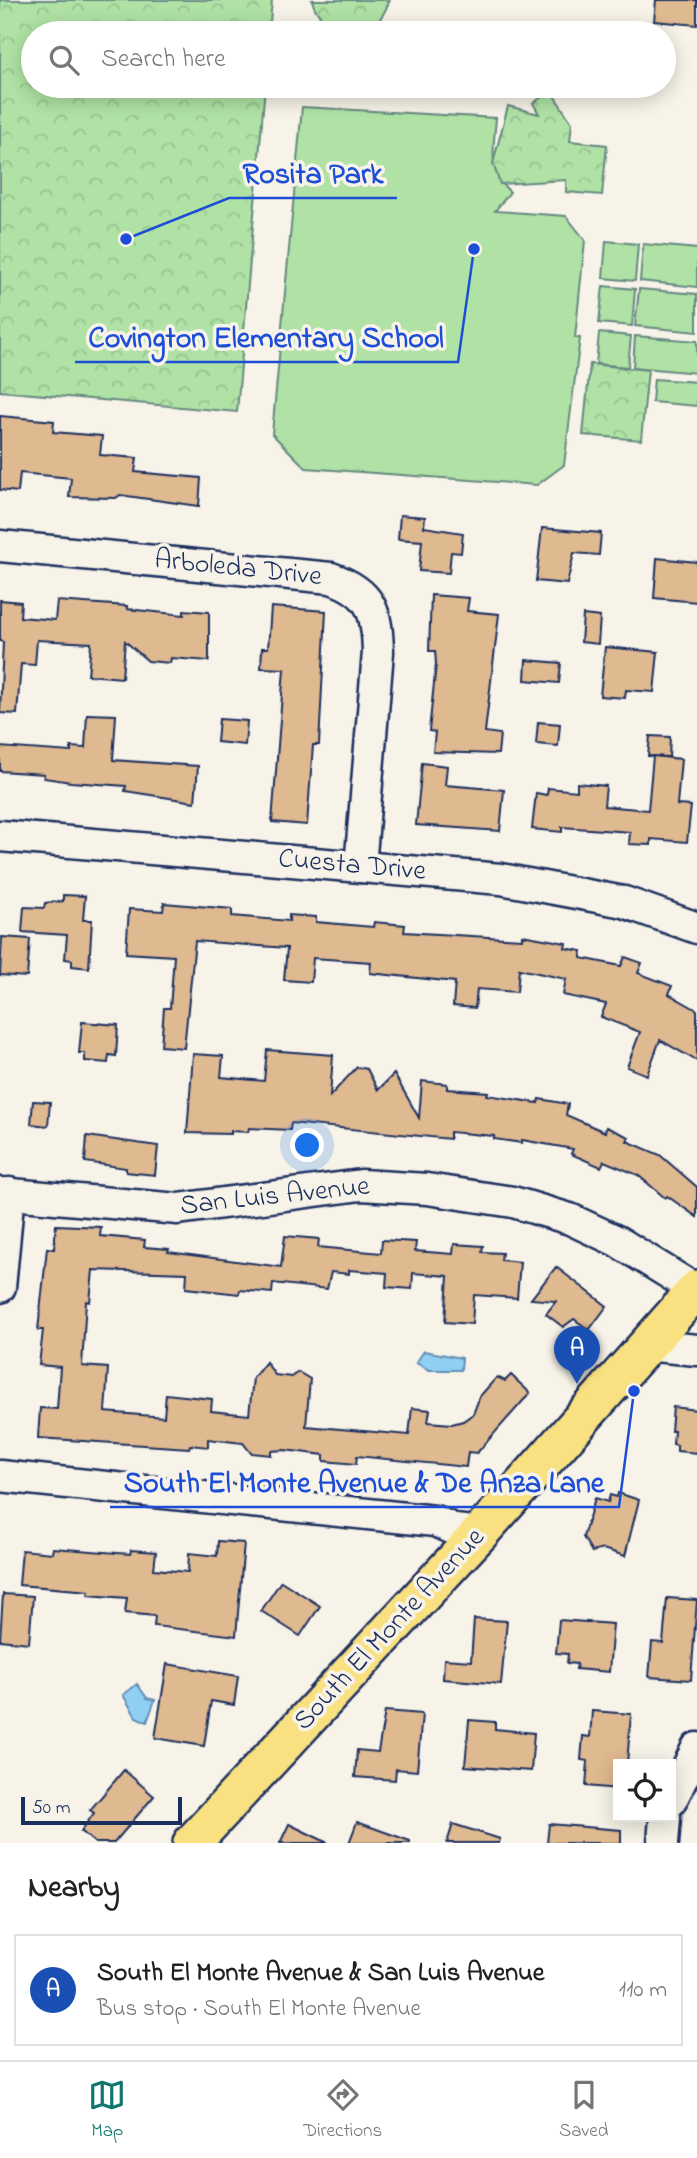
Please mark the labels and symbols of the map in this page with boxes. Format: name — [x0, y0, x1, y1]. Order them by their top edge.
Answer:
callout: Rosita Park — [229, 147, 397, 198]
text: Rosita Park — [243, 154, 384, 198]
callout: Covington Elementary School — [75, 311, 458, 362]
text: Covington Elementary School — [88, 318, 444, 363]
street label: Arboleda Drive — [152, 540, 324, 598]
street label: Cuesta Drive — [276, 839, 428, 893]
your location — [290, 1128, 324, 1162]
street label: San Luis Avenue — [178, 1167, 372, 1227]
pin: A — [554, 1326, 600, 1384]
callout: South El Monte Avenue & De Anza Lane — [110, 1456, 619, 1507]
text: South El Monte Avenue & De Anza Lane — [124, 1463, 606, 1507]
street label: South El Monte Avenue — [285, 1519, 496, 1741]
scale bar — [21, 1794, 182, 1826]

